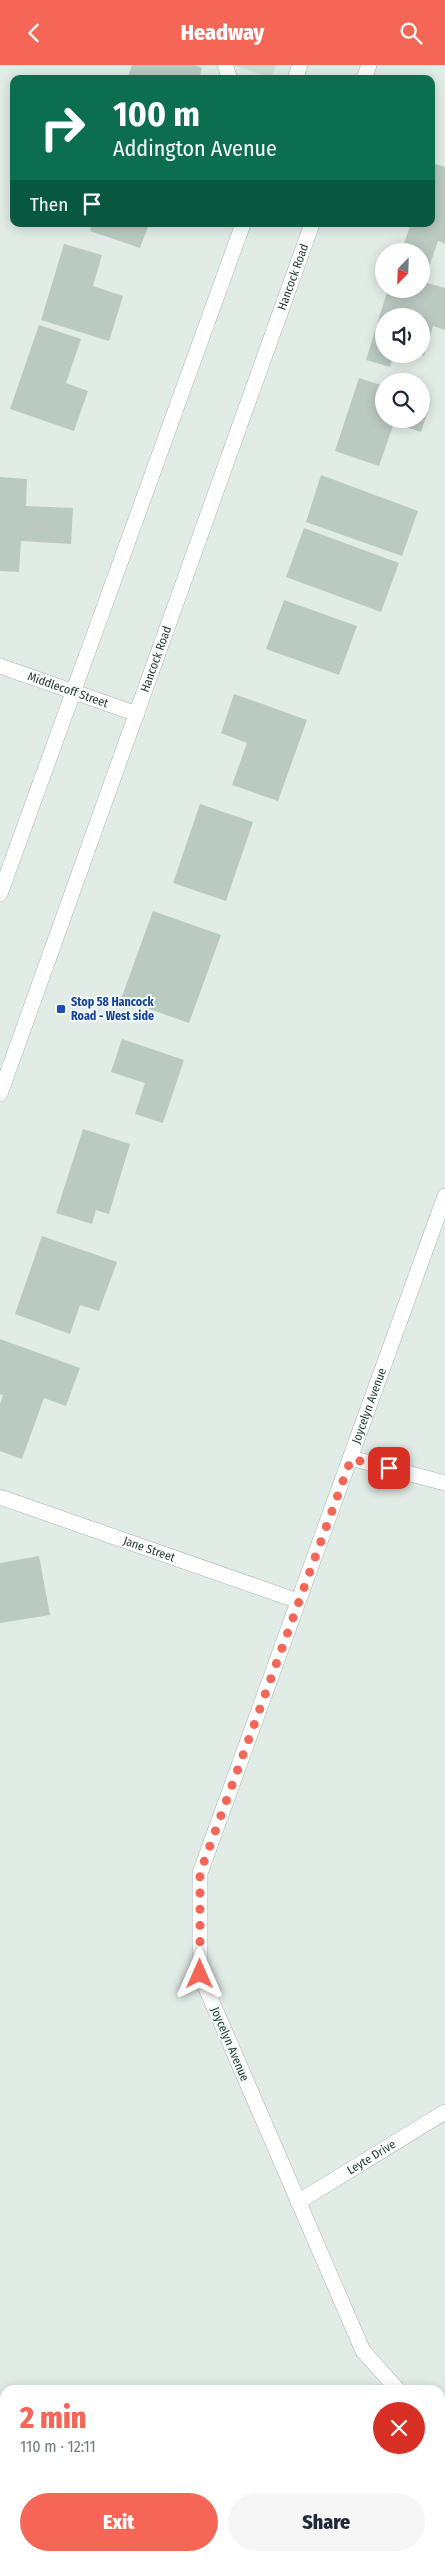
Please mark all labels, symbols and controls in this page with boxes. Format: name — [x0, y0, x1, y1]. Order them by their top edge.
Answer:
icon: back — [20, 19, 48, 47]
text: Headway — [181, 19, 264, 46]
icon: search — [397, 19, 425, 47]
text: 100 m — [113, 93, 200, 135]
icon: right — [30, 95, 95, 160]
text: Addington Avenue — [113, 135, 277, 162]
icon: arrive — [78, 190, 106, 218]
text: Then — [30, 193, 68, 216]
street label: Hancock Road — [275, 242, 311, 312]
north arrow — [375, 243, 430, 297]
map controls — [375, 243, 430, 428]
button: sound — [375, 308, 430, 363]
button: search — [375, 373, 430, 428]
street label: Hancock Road — [138, 624, 174, 694]
street label: Middlecoff Street — [26, 669, 110, 710]
place label: Stop 58 Hancock Road - West side — [71, 995, 154, 1023]
marker: Stop 58 Hancock Road - West side — [55, 1003, 67, 1015]
street label: Joycelyn Avenue — [349, 1366, 389, 1445]
pin — [368, 1447, 410, 1489]
icon: arrive — [375, 1454, 403, 1482]
street label: Jane Street — [121, 1534, 177, 1565]
position arrow — [173, 1947, 225, 1999]
street label: Joycelyn Avenue — [208, 2005, 252, 2083]
street label: Leyte Drive — [345, 2137, 398, 2177]
text: 2 min — [20, 2400, 86, 2436]
button: close — [373, 2402, 425, 2454]
text: 110 m · 12:11 — [20, 2437, 96, 2456]
button: Exit — [20, 2493, 218, 2551]
button: Share — [228, 2493, 425, 2551]

